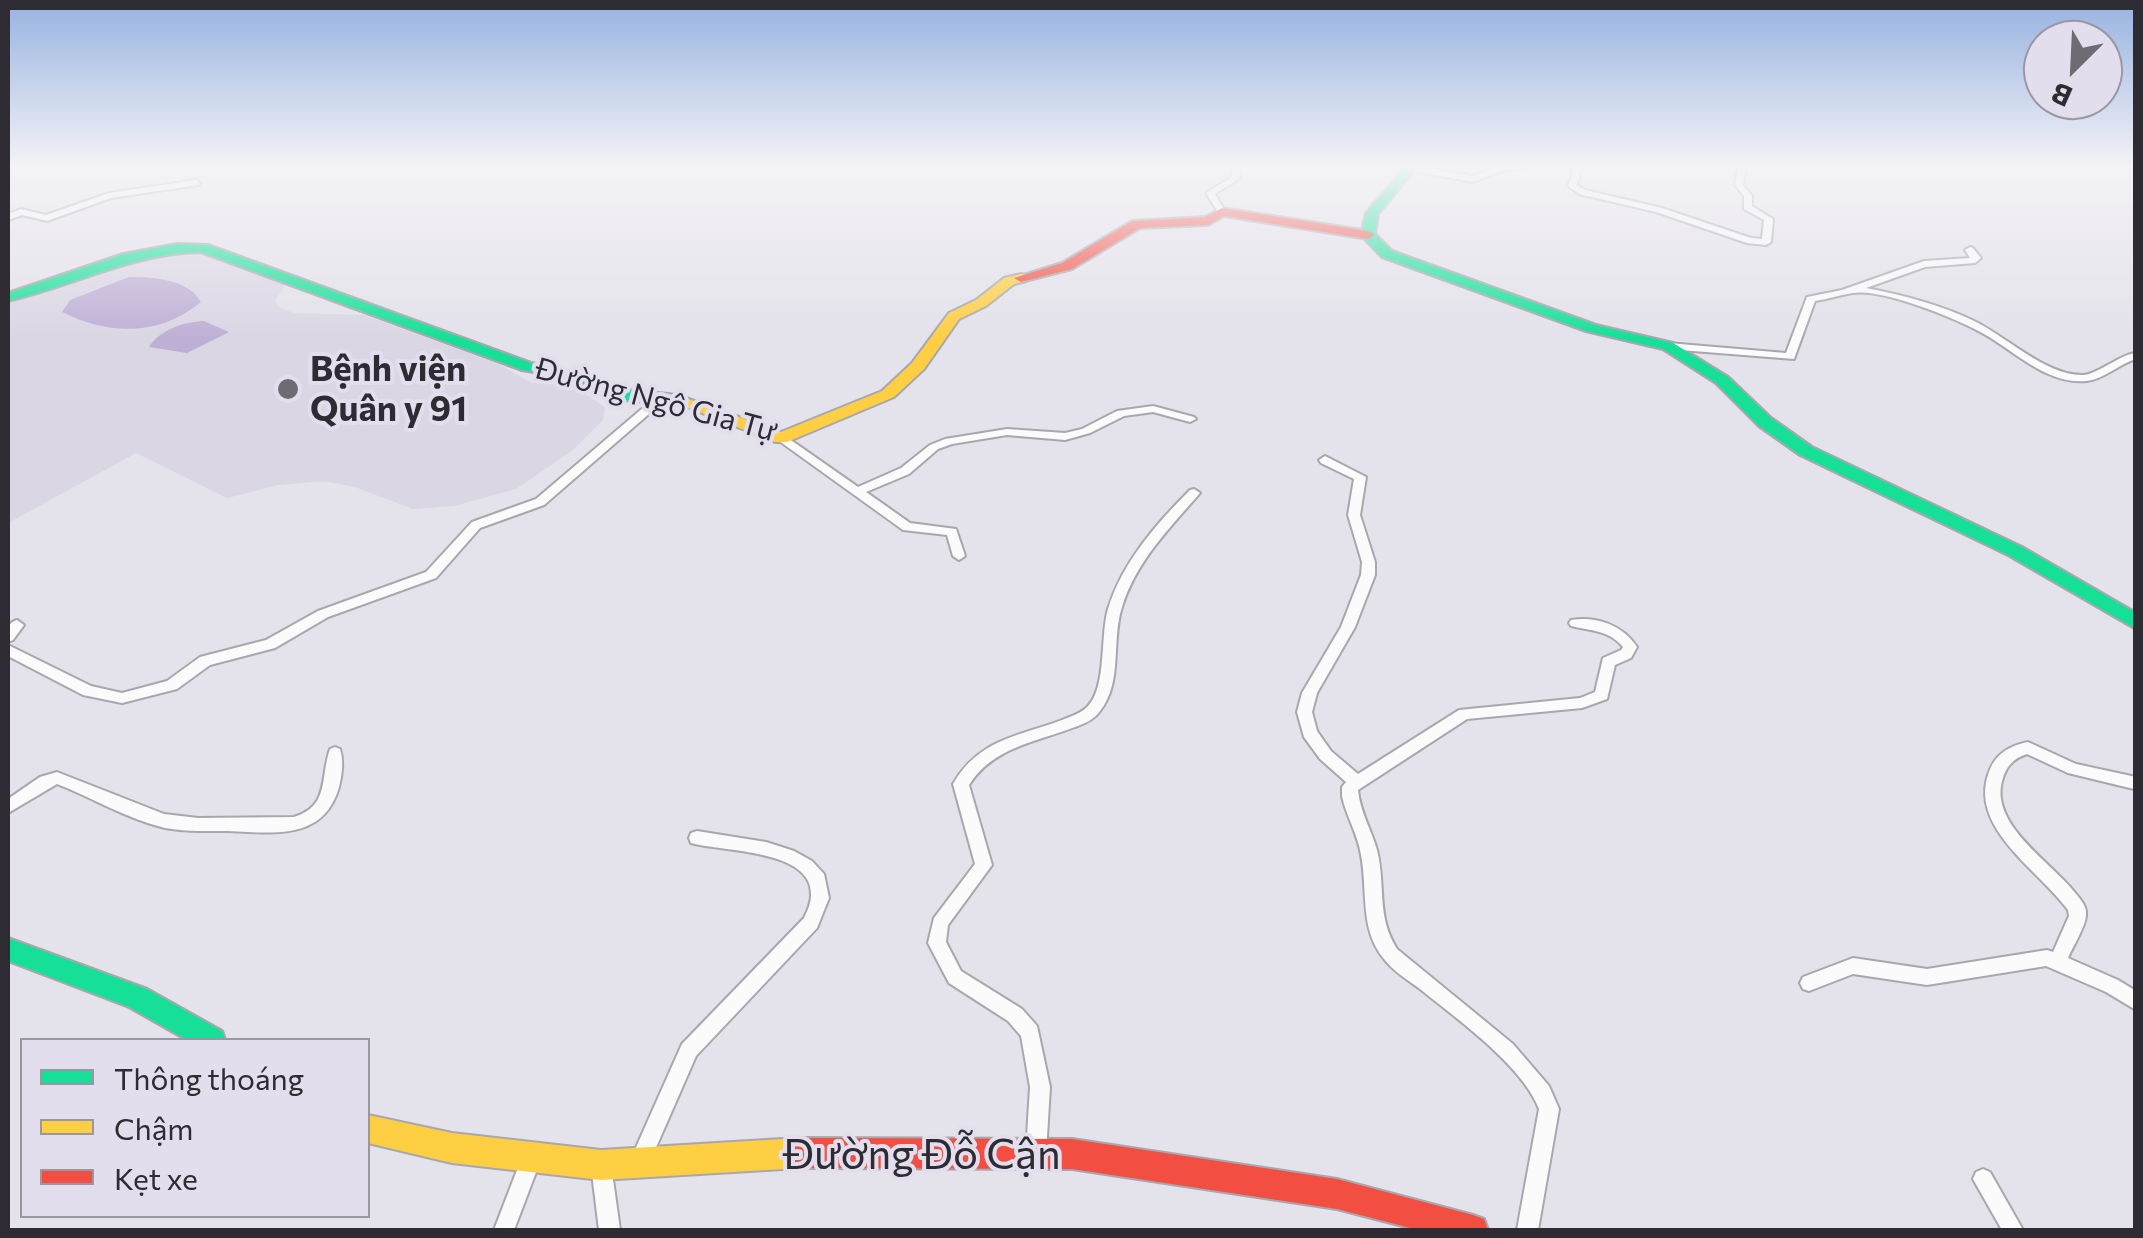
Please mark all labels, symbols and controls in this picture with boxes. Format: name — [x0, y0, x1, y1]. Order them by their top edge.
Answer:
north arrow — [2023, 20, 2123, 120]
text: B — [2046, 76, 2077, 115]
place label: Bệnh viện Quân y 91 — [310, 348, 467, 430]
street label: Đường Ngô Gia Tự — [531, 350, 781, 450]
marker: Bệnh viện Quân y 91 — [275, 376, 301, 402]
legend — [20, 1038, 370, 1218]
text: Thông thoáng — [114, 1059, 304, 1096]
text: Chậm — [114, 1109, 193, 1146]
street label: Đường Đỗ Cận — [783, 1130, 1061, 1180]
text: Kẹt xe — [114, 1159, 198, 1196]

